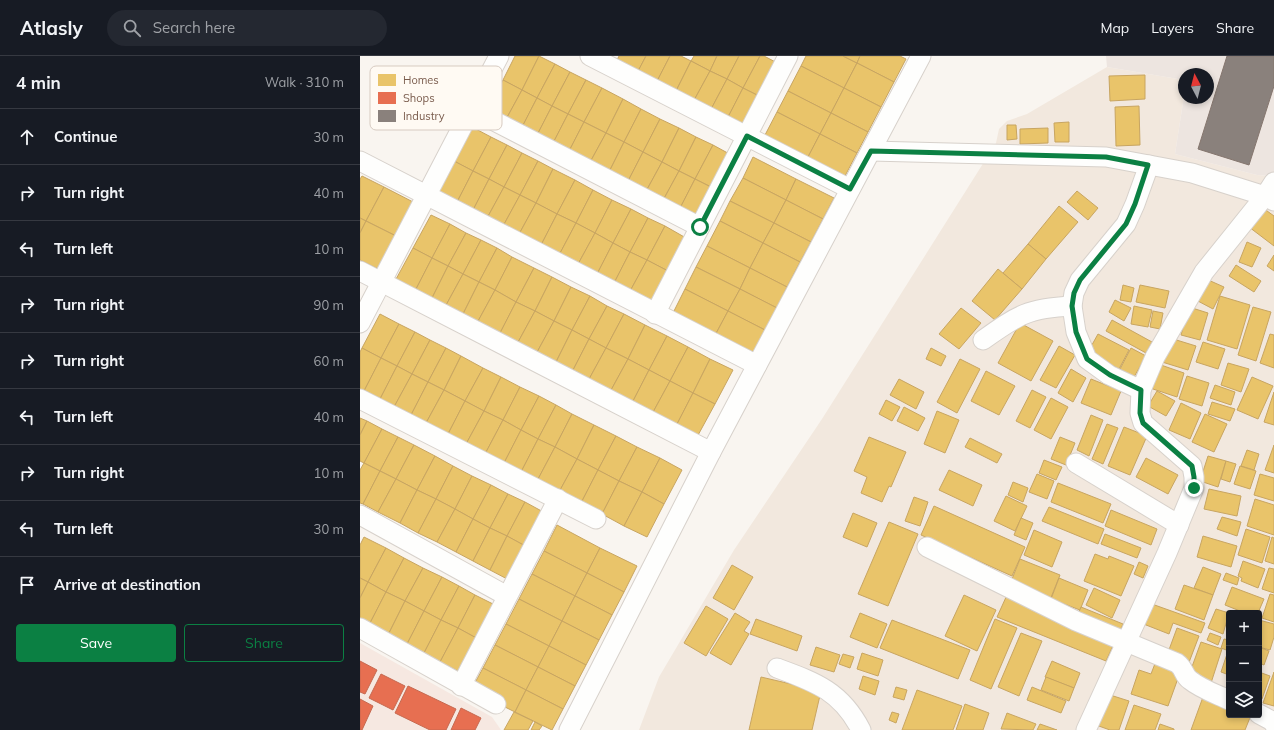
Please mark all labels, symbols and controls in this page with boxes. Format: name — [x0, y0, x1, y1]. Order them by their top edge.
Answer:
search box — [107, 10, 387, 46]
text: Atlasly — [20, 16, 83, 40]
icon: search — [121, 17, 143, 39]
text: Search here — [153, 18, 235, 37]
text: Map — [1100, 19, 1129, 37]
text: Layers — [1151, 19, 1194, 37]
text: Share — [1216, 19, 1254, 37]
legend — [370, 66, 502, 130]
north arrow — [1178, 68, 1214, 104]
text: 4 min — [16, 72, 61, 93]
text: Homes — [403, 73, 439, 87]
text: Walk · 310 m — [265, 74, 344, 90]
text: Shops — [403, 91, 435, 105]
text: Industry — [403, 109, 445, 123]
icon: ahead — [16, 126, 38, 148]
text: Continue — [54, 127, 117, 146]
text: 30 m — [314, 129, 344, 145]
icon: right — [16, 182, 38, 204]
text: Turn right — [54, 183, 124, 202]
text: 40 m — [314, 185, 344, 201]
route start — [691, 218, 709, 236]
icon: left — [16, 238, 38, 260]
text: Turn left — [54, 239, 113, 258]
text: 10 m — [314, 241, 344, 257]
icon: right — [16, 294, 38, 316]
text: Turn right — [54, 295, 124, 314]
text: 90 m — [314, 297, 344, 313]
icon: right — [16, 350, 38, 372]
text: Turn right — [54, 351, 124, 370]
text: 60 m — [314, 353, 344, 369]
icon: left — [16, 406, 38, 428]
text: Turn left — [54, 407, 113, 426]
text: 40 m — [314, 409, 344, 425]
icon: right — [16, 462, 38, 484]
text: Turn right — [54, 463, 124, 482]
text: 10 m — [314, 465, 344, 481]
route end — [1185, 479, 1203, 497]
icon: left — [16, 518, 38, 540]
text: Turn left — [54, 519, 113, 538]
text: 30 m — [314, 521, 344, 537]
icon: arrive — [16, 574, 38, 596]
text: Arrive at destination — [54, 575, 201, 594]
map controls — [1226, 610, 1262, 718]
button: + — [1226, 610, 1262, 646]
button: Save — [16, 624, 176, 662]
button: Share — [184, 624, 344, 662]
button: − — [1226, 646, 1262, 682]
button: layers — [1226, 682, 1262, 718]

